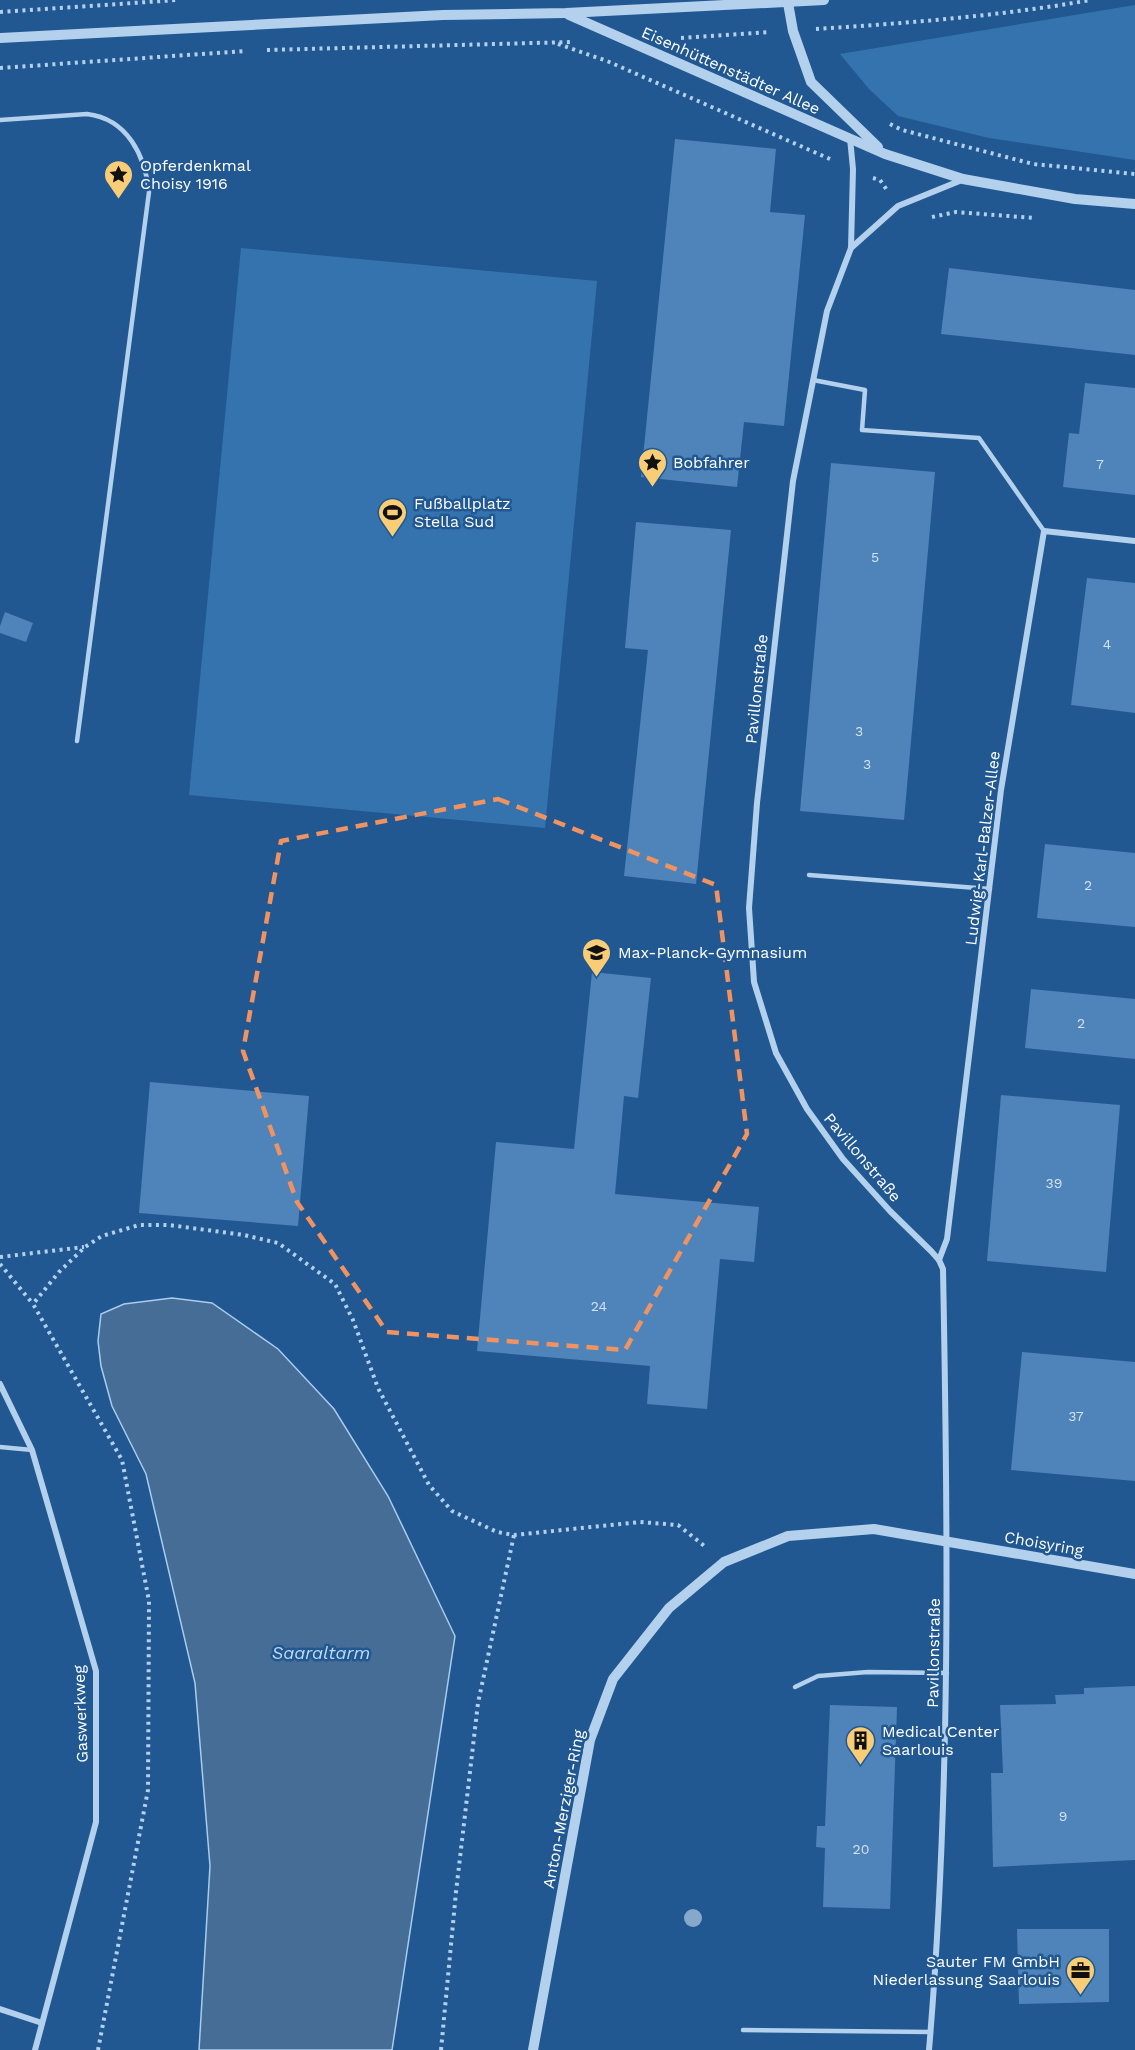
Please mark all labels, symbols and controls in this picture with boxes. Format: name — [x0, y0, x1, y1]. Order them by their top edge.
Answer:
street label: Eisenhüttenstädter Allee — [639, 22, 823, 118]
place label: Opferdenkmal Choisy 1916 — [140, 156, 251, 193]
place icon: Opferdenkmal Choisy 1916 — [103, 158, 135, 200]
place icon: Bobfahrer — [636, 446, 668, 488]
place label: Bobfahrer — [673, 453, 750, 472]
house number: 7 — [1096, 456, 1104, 472]
place label: Fußballplatz Stella Sud — [414, 494, 511, 531]
sports icon: Fußballplatz Stella Sud — [377, 496, 409, 538]
house number: 5 — [871, 549, 879, 565]
street label: Pavillonstraße — [741, 633, 772, 745]
house number: 4 — [1103, 636, 1111, 652]
house number: 3 — [855, 723, 863, 739]
street label: Ludwig-Karl-Balzer-Allee — [961, 750, 1004, 946]
house number: 3 — [863, 756, 871, 772]
house number: 2 — [1084, 877, 1092, 893]
school or university icon: Max-Planck-Gymnasium — [581, 936, 613, 978]
place label: Max-Planck-Gymnasium — [618, 943, 807, 962]
house number: 2 — [1077, 1015, 1085, 1031]
street label: Pavillonstraße — [820, 1109, 905, 1206]
house number: 39 — [1046, 1175, 1062, 1191]
house number: 24 — [591, 1298, 607, 1314]
house number: 37 — [1068, 1408, 1084, 1424]
street label: Choisyring — [1003, 1527, 1086, 1560]
street label: Pavillonstraße — [923, 1598, 944, 1708]
water label: Saaraltarm — [272, 1642, 370, 1663]
street label: Gaswerkweg — [69, 1664, 92, 1763]
place label: Medical Center Saarlouis — [882, 1722, 1000, 1759]
building icon: Medical Center Saarlouis — [845, 1724, 877, 1766]
street label: Anton-Merziger-Ring — [539, 1728, 588, 1890]
house number: 9 — [1059, 1808, 1067, 1824]
house number: 20 — [853, 1841, 869, 1857]
place label: Sauter FM GmbH Niederlassung Saarlouis — [873, 1952, 1060, 1989]
office icon: Sauter FM GmbH Niederlassung Saarlouis — [1065, 1954, 1097, 1996]

